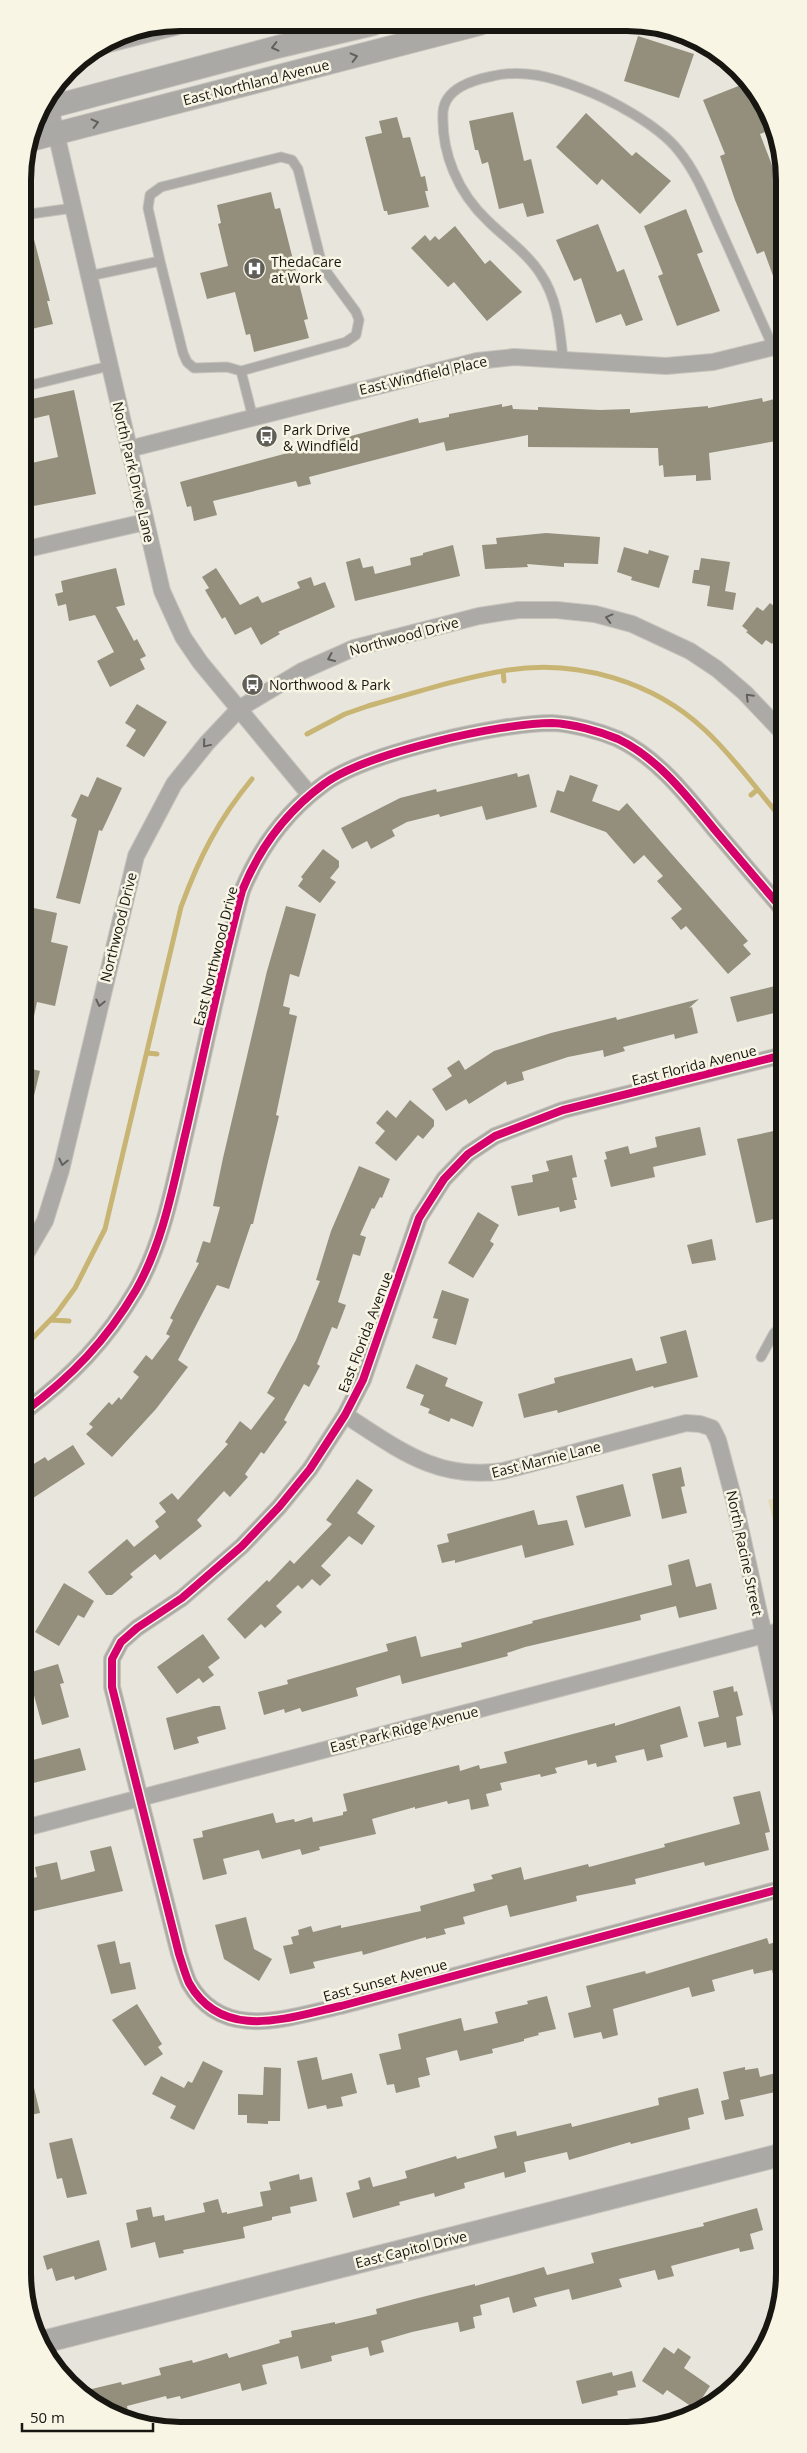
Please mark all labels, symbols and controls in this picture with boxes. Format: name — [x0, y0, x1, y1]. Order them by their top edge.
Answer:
one-way arrow — [271, 41, 280, 52]
one-way arrow — [350, 52, 359, 63]
street label: East Northland Avenue — [181, 55, 331, 109]
one-way arrow — [91, 119, 99, 129]
place label: ThedaCare at Work — [271, 252, 342, 287]
hospital icon: ThedaCare at Work — [243, 257, 267, 281]
street label: East Windfield Place — [357, 351, 489, 399]
street label: North Park Drive Lane — [109, 400, 160, 545]
place label: Park Drive & Windfield — [283, 420, 359, 455]
bus stop icon: Park Drive & Windfield — [255, 425, 279, 449]
street label: Northwood Drive — [347, 612, 461, 660]
one-way arrow — [604, 613, 613, 624]
one-way arrow — [327, 652, 336, 663]
bus stop icon: Northwood & Park — [241, 672, 265, 696]
place label: Northwood & Park — [269, 675, 391, 694]
one-way arrow — [746, 694, 755, 703]
one-way arrow — [203, 738, 212, 747]
street label: Northwood Drive — [95, 870, 141, 984]
street label: East Northwood Drive — [188, 884, 242, 1028]
one-way arrow — [95, 999, 106, 1008]
street label: East Florida Avenue — [630, 1040, 759, 1090]
one-way arrow — [58, 1157, 69, 1166]
street label: East Florida Avenue — [333, 1269, 397, 1395]
street label: East Marnie Lane — [489, 1436, 603, 1482]
street label: North Racine Street — [722, 1489, 768, 1617]
street label: East Park Ridge Avenue — [328, 1701, 480, 1757]
street label: East Sunset Avenue — [321, 1954, 449, 2006]
street label: East Capitol Drive — [353, 2226, 469, 2272]
scale bar — [22, 2400, 154, 2432]
text: 50 m — [30, 2407, 65, 2427]

